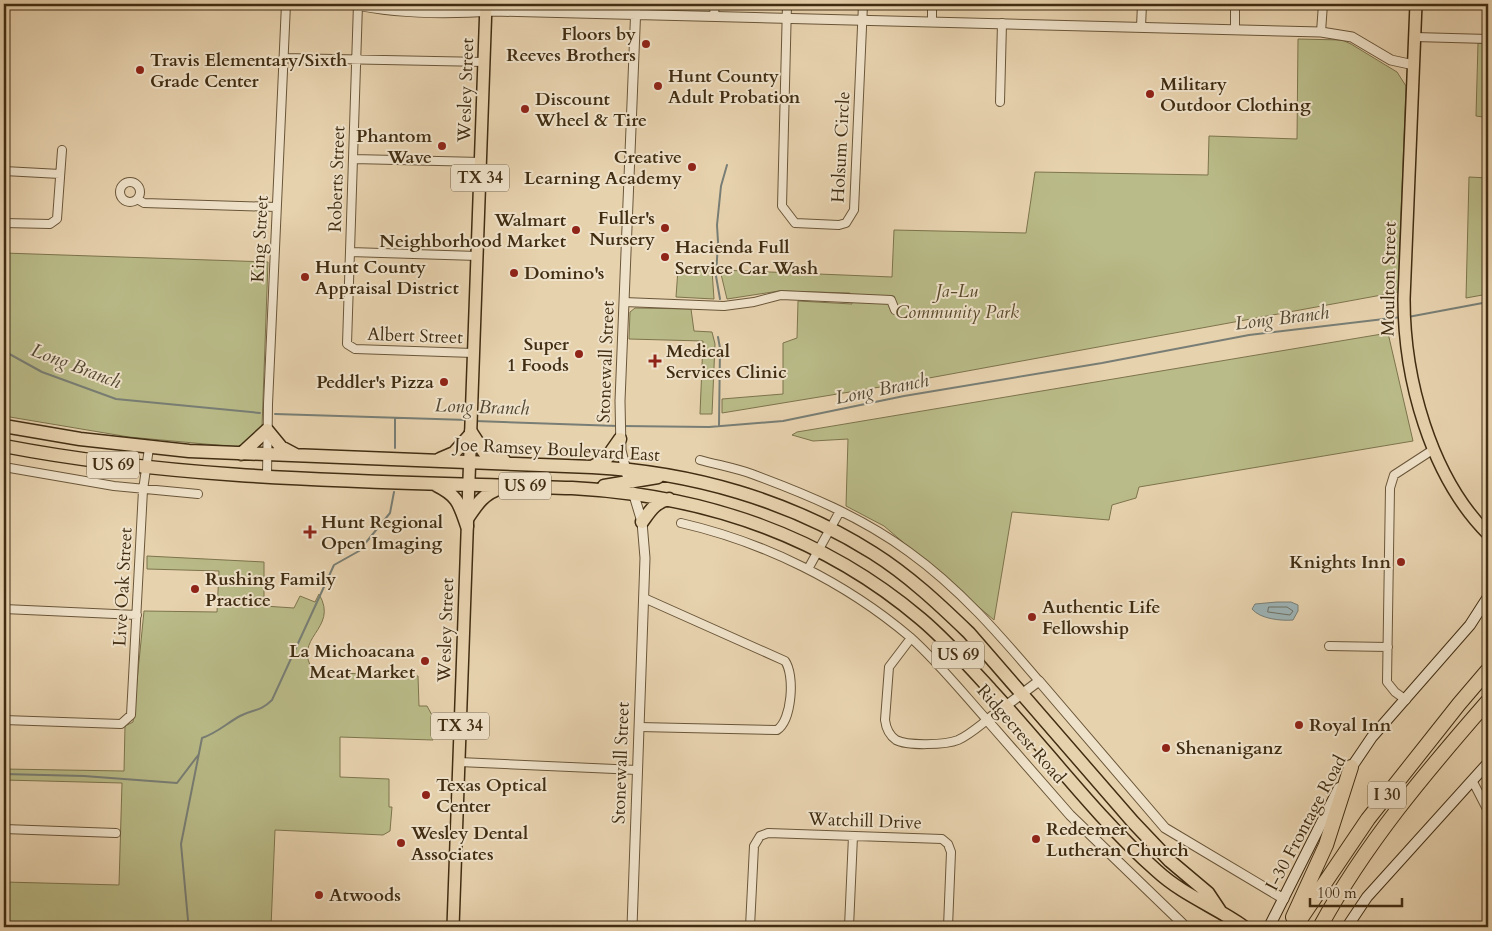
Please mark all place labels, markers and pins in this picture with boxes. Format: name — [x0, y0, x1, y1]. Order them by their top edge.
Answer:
place label: Floors by Reeves Brothers — [506, 22, 637, 68]
marker: Floors by Reeves Brothers — [640, 38, 652, 50]
place label: Travis Elementary/Sixth Grade Center — [150, 48, 347, 94]
marker: Travis Elementary/Sixth Grade Center — [134, 64, 146, 76]
place label: Hunt County Adult Probation — [668, 64, 801, 110]
place label: Military Outdoor Clothing — [1160, 72, 1311, 118]
marker: Hunt County Adult Probation — [652, 80, 664, 92]
place label: Discount Wheel & Tire — [534, 87, 647, 133]
marker: Military Outdoor Clothing — [1144, 88, 1156, 100]
marker: Discount Wheel & Tire — [519, 103, 531, 115]
place label: Phantom Wave — [356, 124, 432, 170]
marker: Phantom Wave — [436, 140, 448, 152]
place label: Creative Learning Academy — [524, 145, 683, 191]
marker: Creative Learning Academy — [686, 161, 698, 173]
place label: Fuller's Nursery — [589, 206, 656, 252]
place label: Walmart Neighborhood Market — [379, 208, 567, 254]
marker: Fuller's Nursery — [659, 222, 671, 234]
marker: Walmart Neighborhood Market — [570, 224, 582, 236]
place label: Hacienda Full Service Car Wash — [675, 235, 818, 281]
marker: Hacienda Full Service Car Wash — [659, 251, 671, 263]
place label: Hunt County Appraisal District — [315, 255, 459, 301]
place label: Domino's — [524, 261, 604, 286]
marker: Domino's — [508, 267, 520, 279]
marker: Hunt County Appraisal District — [299, 271, 311, 283]
place label: Super 1 Foods — [507, 332, 570, 378]
place label: Medical Services Clinic — [666, 339, 787, 385]
marker: Super 1 Foods — [573, 348, 585, 360]
marker: Medical Services Clinic — [648, 354, 662, 368]
place label: Peddler's Pizza — [316, 370, 434, 395]
marker: Peddler's Pizza — [438, 376, 450, 388]
place label: Hunt Regional Open Imaging — [321, 510, 443, 556]
marker: Hunt Regional Open Imaging — [303, 525, 317, 539]
place label: Knights Inn — [1289, 550, 1391, 575]
marker: Knights Inn — [1395, 556, 1407, 568]
place label: Rushing Family Practice — [205, 567, 337, 613]
marker: Rushing Family Practice — [189, 583, 201, 595]
place label: Authentic Life Fellowship — [1042, 595, 1160, 641]
marker: Authentic Life Fellowship — [1026, 611, 1038, 623]
place label: La Michoacana Meat Market — [289, 639, 416, 685]
marker: La Michoacana Meat Market — [419, 655, 431, 667]
place label: Royal Inn — [1309, 713, 1392, 738]
marker: Royal Inn — [1293, 719, 1305, 731]
place label: Shenaniganz — [1176, 736, 1283, 761]
marker: Shenaniganz — [1160, 742, 1172, 754]
place label: Texas Optical Center — [436, 773, 547, 819]
marker: Texas Optical Center — [420, 789, 432, 801]
place label: Redeemer Lutheran Church — [1046, 817, 1189, 863]
place label: Wesley Dental Associates — [410, 821, 528, 867]
marker: Redeemer Lutheran Church — [1030, 833, 1042, 845]
marker: Wesley Dental Associates — [395, 837, 407, 849]
place label: Atwoods — [329, 883, 401, 908]
marker: Atwoods — [313, 889, 325, 901]

